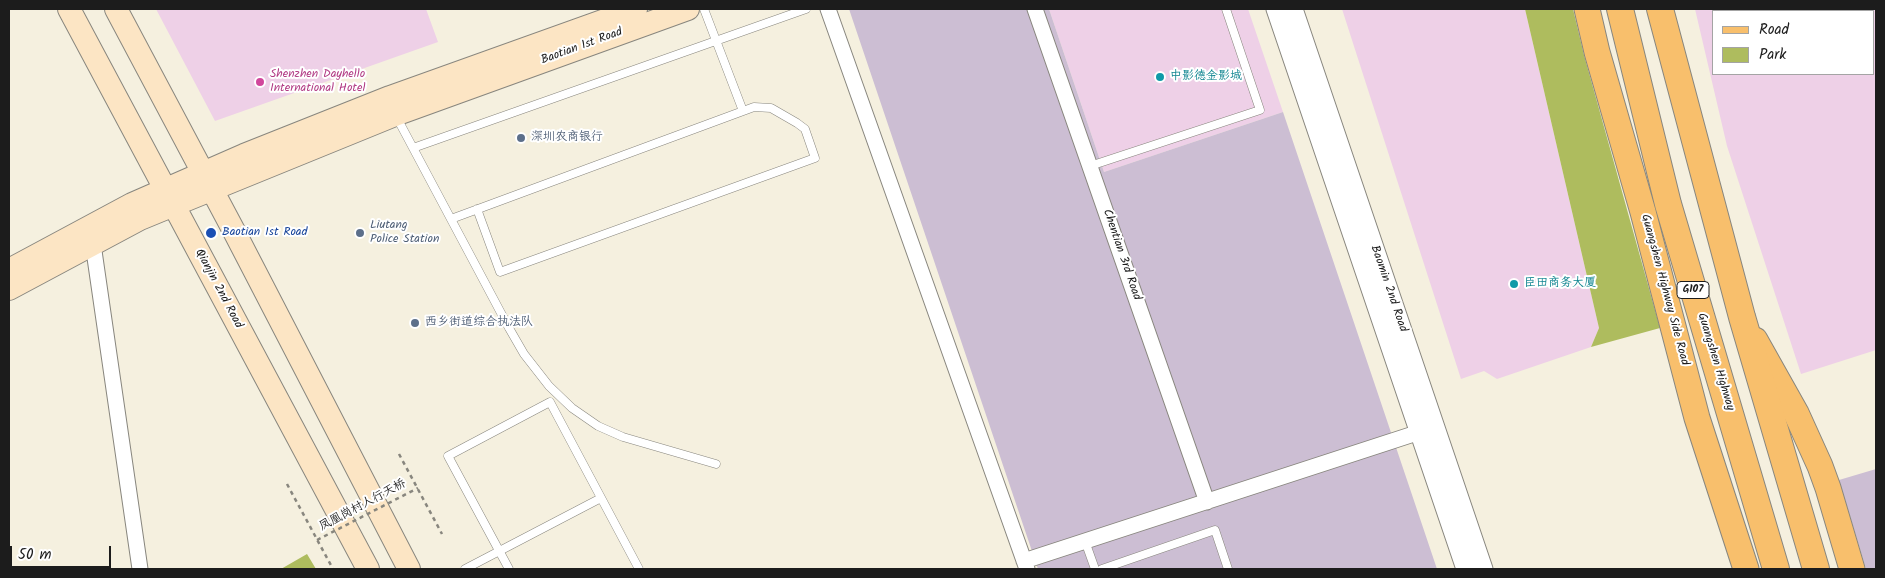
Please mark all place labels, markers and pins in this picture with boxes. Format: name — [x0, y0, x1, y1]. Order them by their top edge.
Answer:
place label: Shenzhen Dayhello International Hotel — [270, 68, 365, 96]
place label: 中影德金影城 — [1170, 70, 1242, 84]
marker: 中影德金影城 — [1154, 71, 1166, 83]
marker: Shenzhen Dayhello International Hotel — [254, 76, 266, 88]
place label: 深圳农商银行 — [531, 131, 603, 145]
marker: 深圳农商银行 — [515, 132, 527, 144]
place label: Liutang Police Station — [370, 219, 439, 247]
marker: Baotian 1st Road — [204, 226, 218, 240]
place label: Baotian 1st Road — [222, 226, 307, 240]
marker: Liutang Police Station — [354, 227, 366, 239]
place label: 臣田商务大厦 — [1524, 277, 1596, 291]
marker: 臣田商务大厦 — [1508, 278, 1520, 290]
place label: 西乡街道综合执法队 — [425, 316, 533, 330]
marker: 西乡街道综合执法队 — [409, 317, 421, 329]

